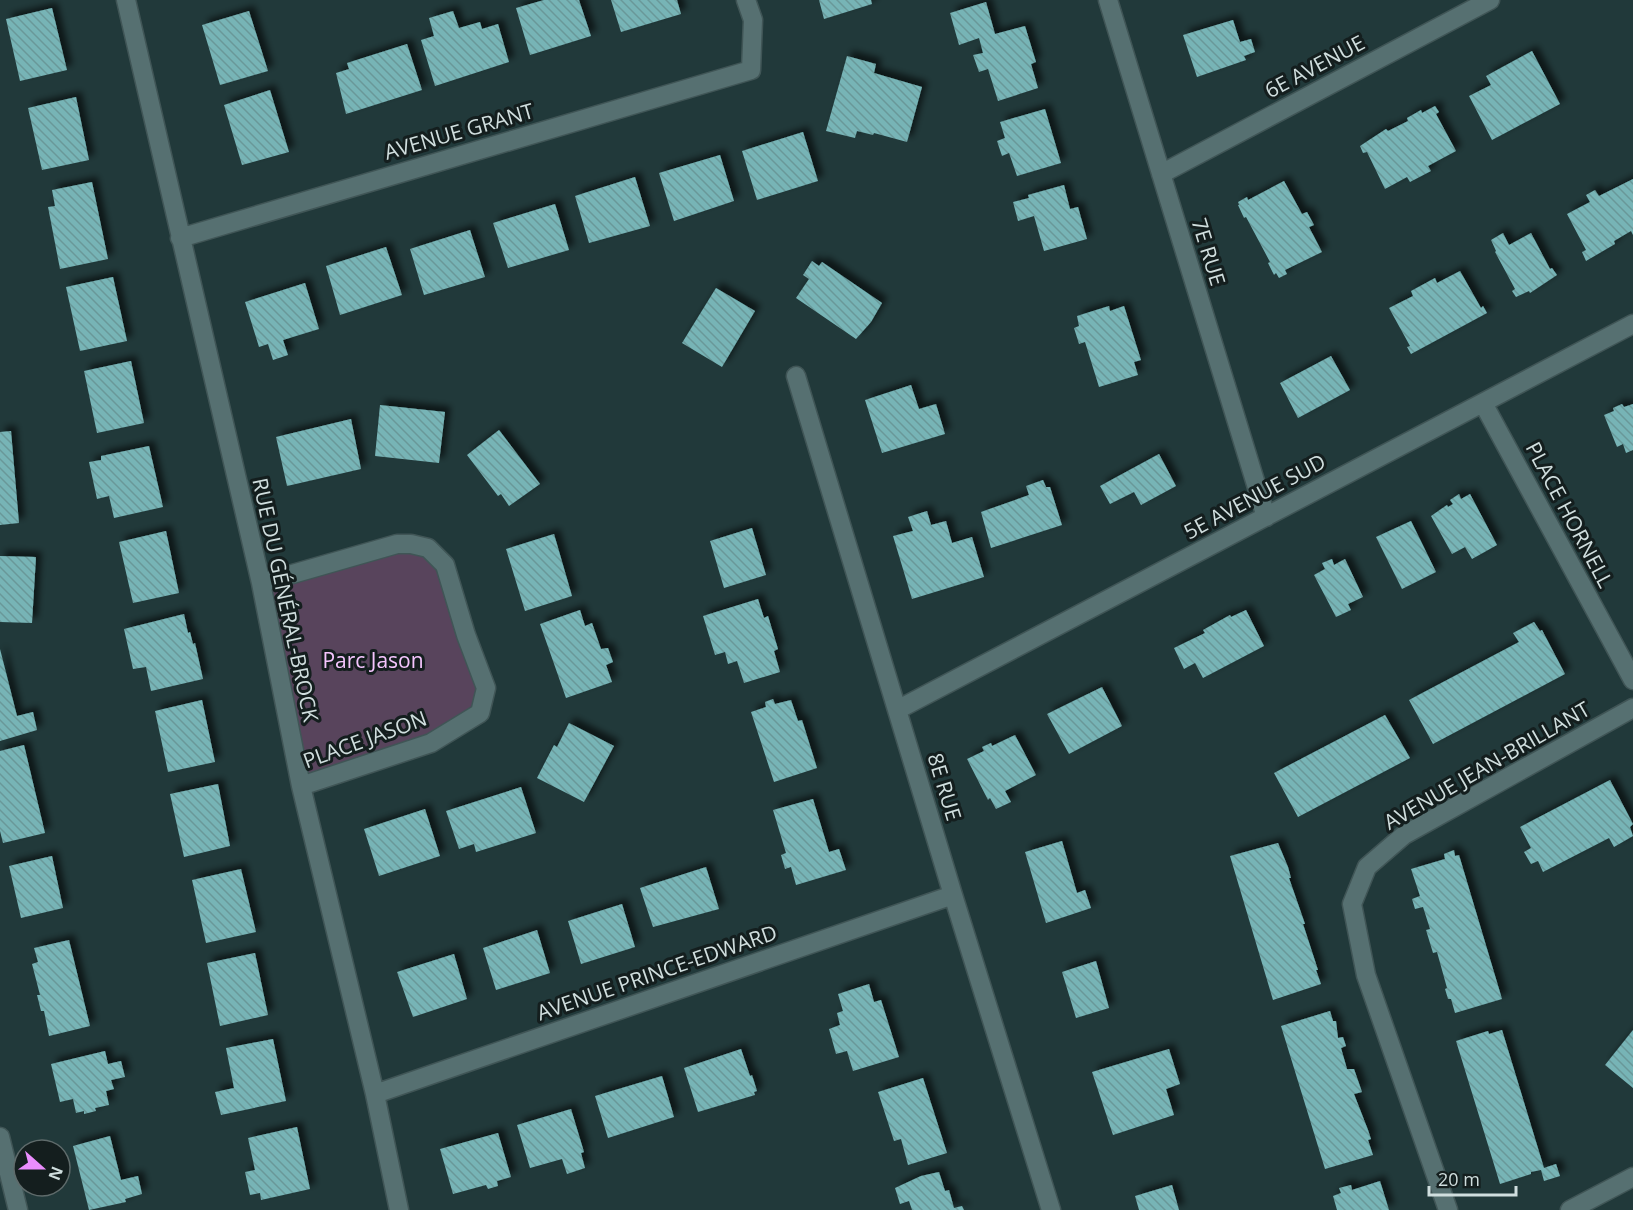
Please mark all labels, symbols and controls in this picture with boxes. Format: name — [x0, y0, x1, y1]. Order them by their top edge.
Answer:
street label: 6E AVENUE — [1260, 28, 1369, 104]
street label: AVENUE GRANT — [381, 96, 537, 166]
street label: 7E RUE — [1185, 215, 1232, 289]
street label: PLACE HORNELL — [1520, 437, 1620, 592]
street label: 5E AVENUE SUD — [1179, 447, 1330, 545]
street label: RUE DU GÉNÉRAL-BROCK — [246, 475, 326, 724]
park label: Parc Jason — [322, 646, 424, 674]
street label: AVENUE JEAN-BRILLANT — [1378, 694, 1595, 836]
street label: PLACE JASON — [299, 704, 430, 774]
street label: 8E RUE — [921, 750, 968, 824]
street label: AVENUE PRINCE-EDWARD — [533, 918, 781, 1026]
north arrow — [12, 1138, 72, 1198]
scale bar — [1429, 1159, 1516, 1197]
text: N — [43, 1163, 69, 1183]
text: 20 m — [1438, 1167, 1480, 1191]

